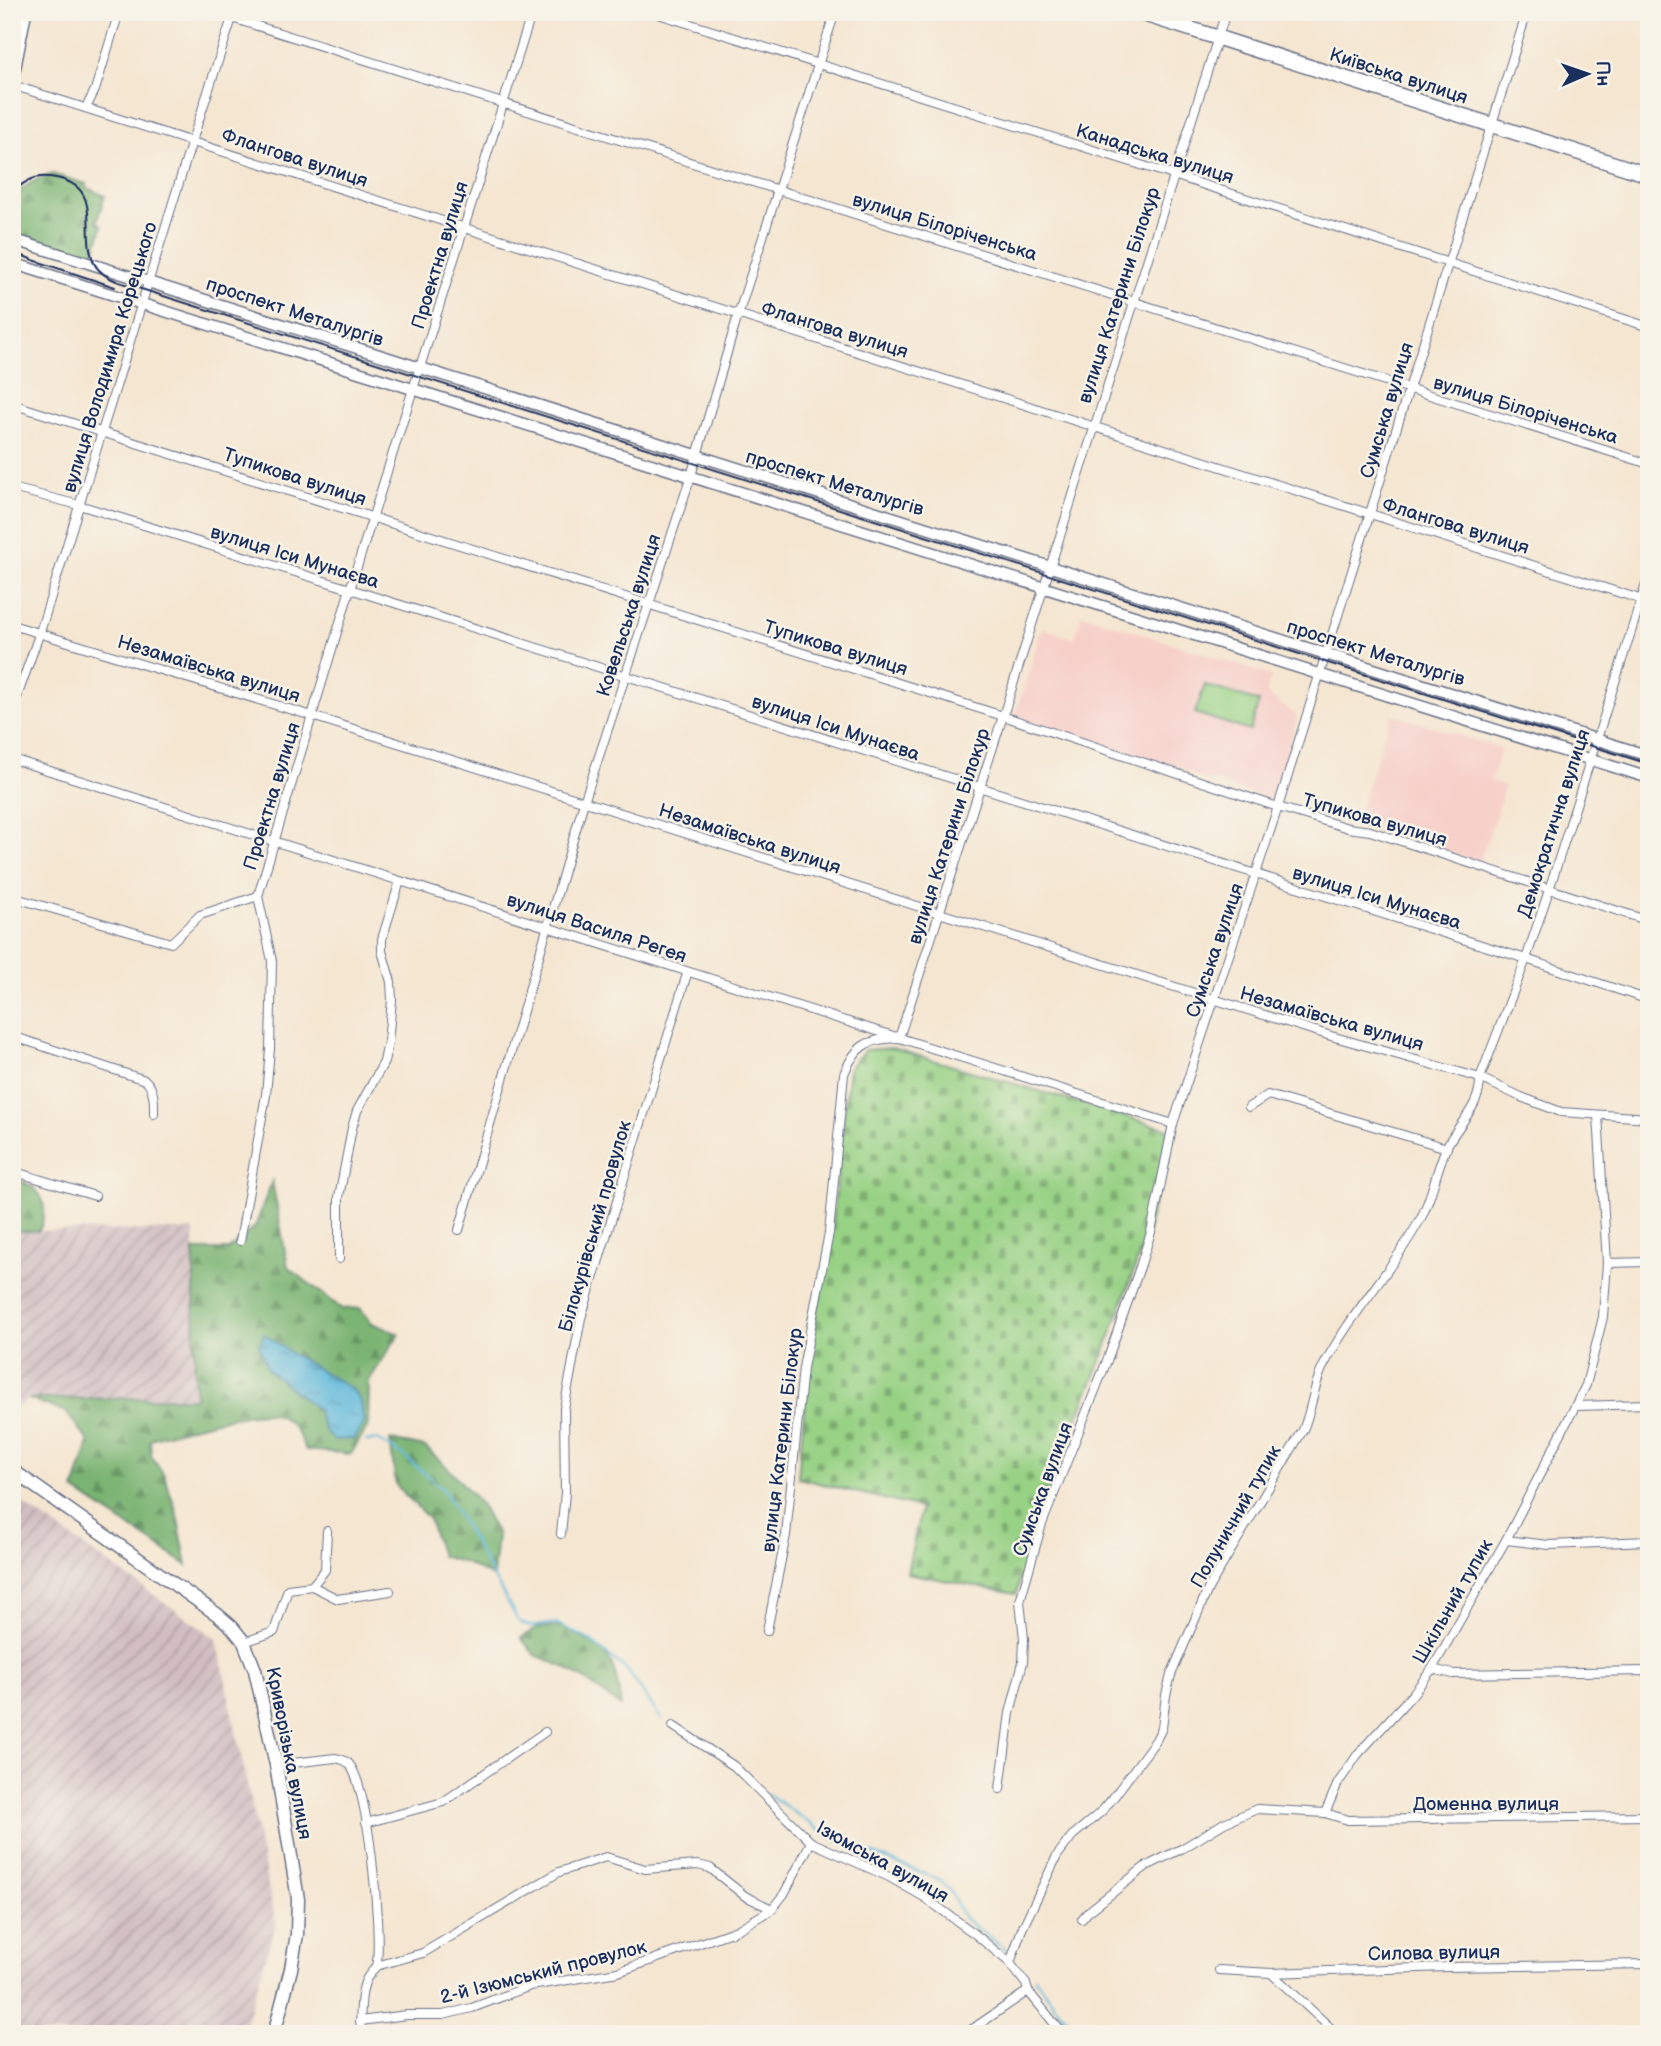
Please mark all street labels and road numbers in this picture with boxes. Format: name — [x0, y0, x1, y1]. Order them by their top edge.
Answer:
street label: Київська вулиця — [1326, 43, 1471, 110]
street label: Канадська вулиця — [1073, 120, 1236, 189]
street label: Флангова вулиця — [218, 124, 371, 193]
street label: Проектна вулиця — [407, 179, 474, 332]
street label: вулиця Катерини Білокур — [1074, 184, 1165, 406]
street label: вулиця Білоріченська — [849, 188, 1040, 266]
street label: вулиця Володимира Корецького — [58, 219, 163, 496]
street label: проспект Металургів — [203, 273, 386, 352]
street label: Флангова вулиця — [758, 297, 911, 364]
street label: Сумська вулиця — [1356, 340, 1419, 481]
street label: вулиця Білоріченська — [1430, 371, 1621, 449]
street label: Тупикова вулиця — [220, 443, 369, 511]
street label: проспект Металургів — [743, 445, 926, 522]
street label: Флангова вулиця — [1379, 493, 1532, 560]
street label: вулиця Іси Мунаєва — [207, 521, 382, 594]
street label: Ковельська вулиця — [592, 531, 667, 700]
street label: проспект Металургів — [1284, 615, 1467, 692]
street label: Тупикова вулиця — [761, 616, 910, 681]
street label: Незамаївська вулиця — [114, 631, 303, 708]
street label: вулиця Іси Мунаєва — [749, 690, 922, 766]
street label: Проектна вулиця — [239, 720, 306, 873]
street label: вулиця Катерини Білокур — [904, 725, 995, 947]
street label: Демократична вулиця — [1513, 726, 1596, 921]
street label: Тупикова вулиця — [1300, 789, 1449, 852]
street label: Незамаївська вулиця — [656, 799, 843, 880]
street label: вулиця Іси Мунаєва — [1289, 862, 1464, 935]
street label: Сумська вулиця — [1182, 880, 1249, 1021]
street label: вулиця Василя Регея — [504, 888, 689, 968]
street label: Незамаївська вулиця — [1237, 982, 1426, 1057]
street label: Білокурівський провулок — [554, 1118, 637, 1335]
street label: вулиця Катерини Білокур — [757, 1326, 808, 1554]
street label: Сумська вулиця — [1009, 1419, 1078, 1560]
street label: Полуничний тупик — [1186, 1441, 1287, 1592]
street label: Шкільний тупик — [1408, 1535, 1498, 1668]
street label: Криворізька вулиця — [261, 1665, 317, 1842]
street label: Доменна вулиця — [1413, 1793, 1559, 1816]
street label: Ізюмська вулиця — [812, 1816, 953, 1908]
street label: 2-й Ізюмський провулок — [438, 1936, 649, 2009]
street label: Силова вулиця — [1368, 1941, 1500, 1966]

